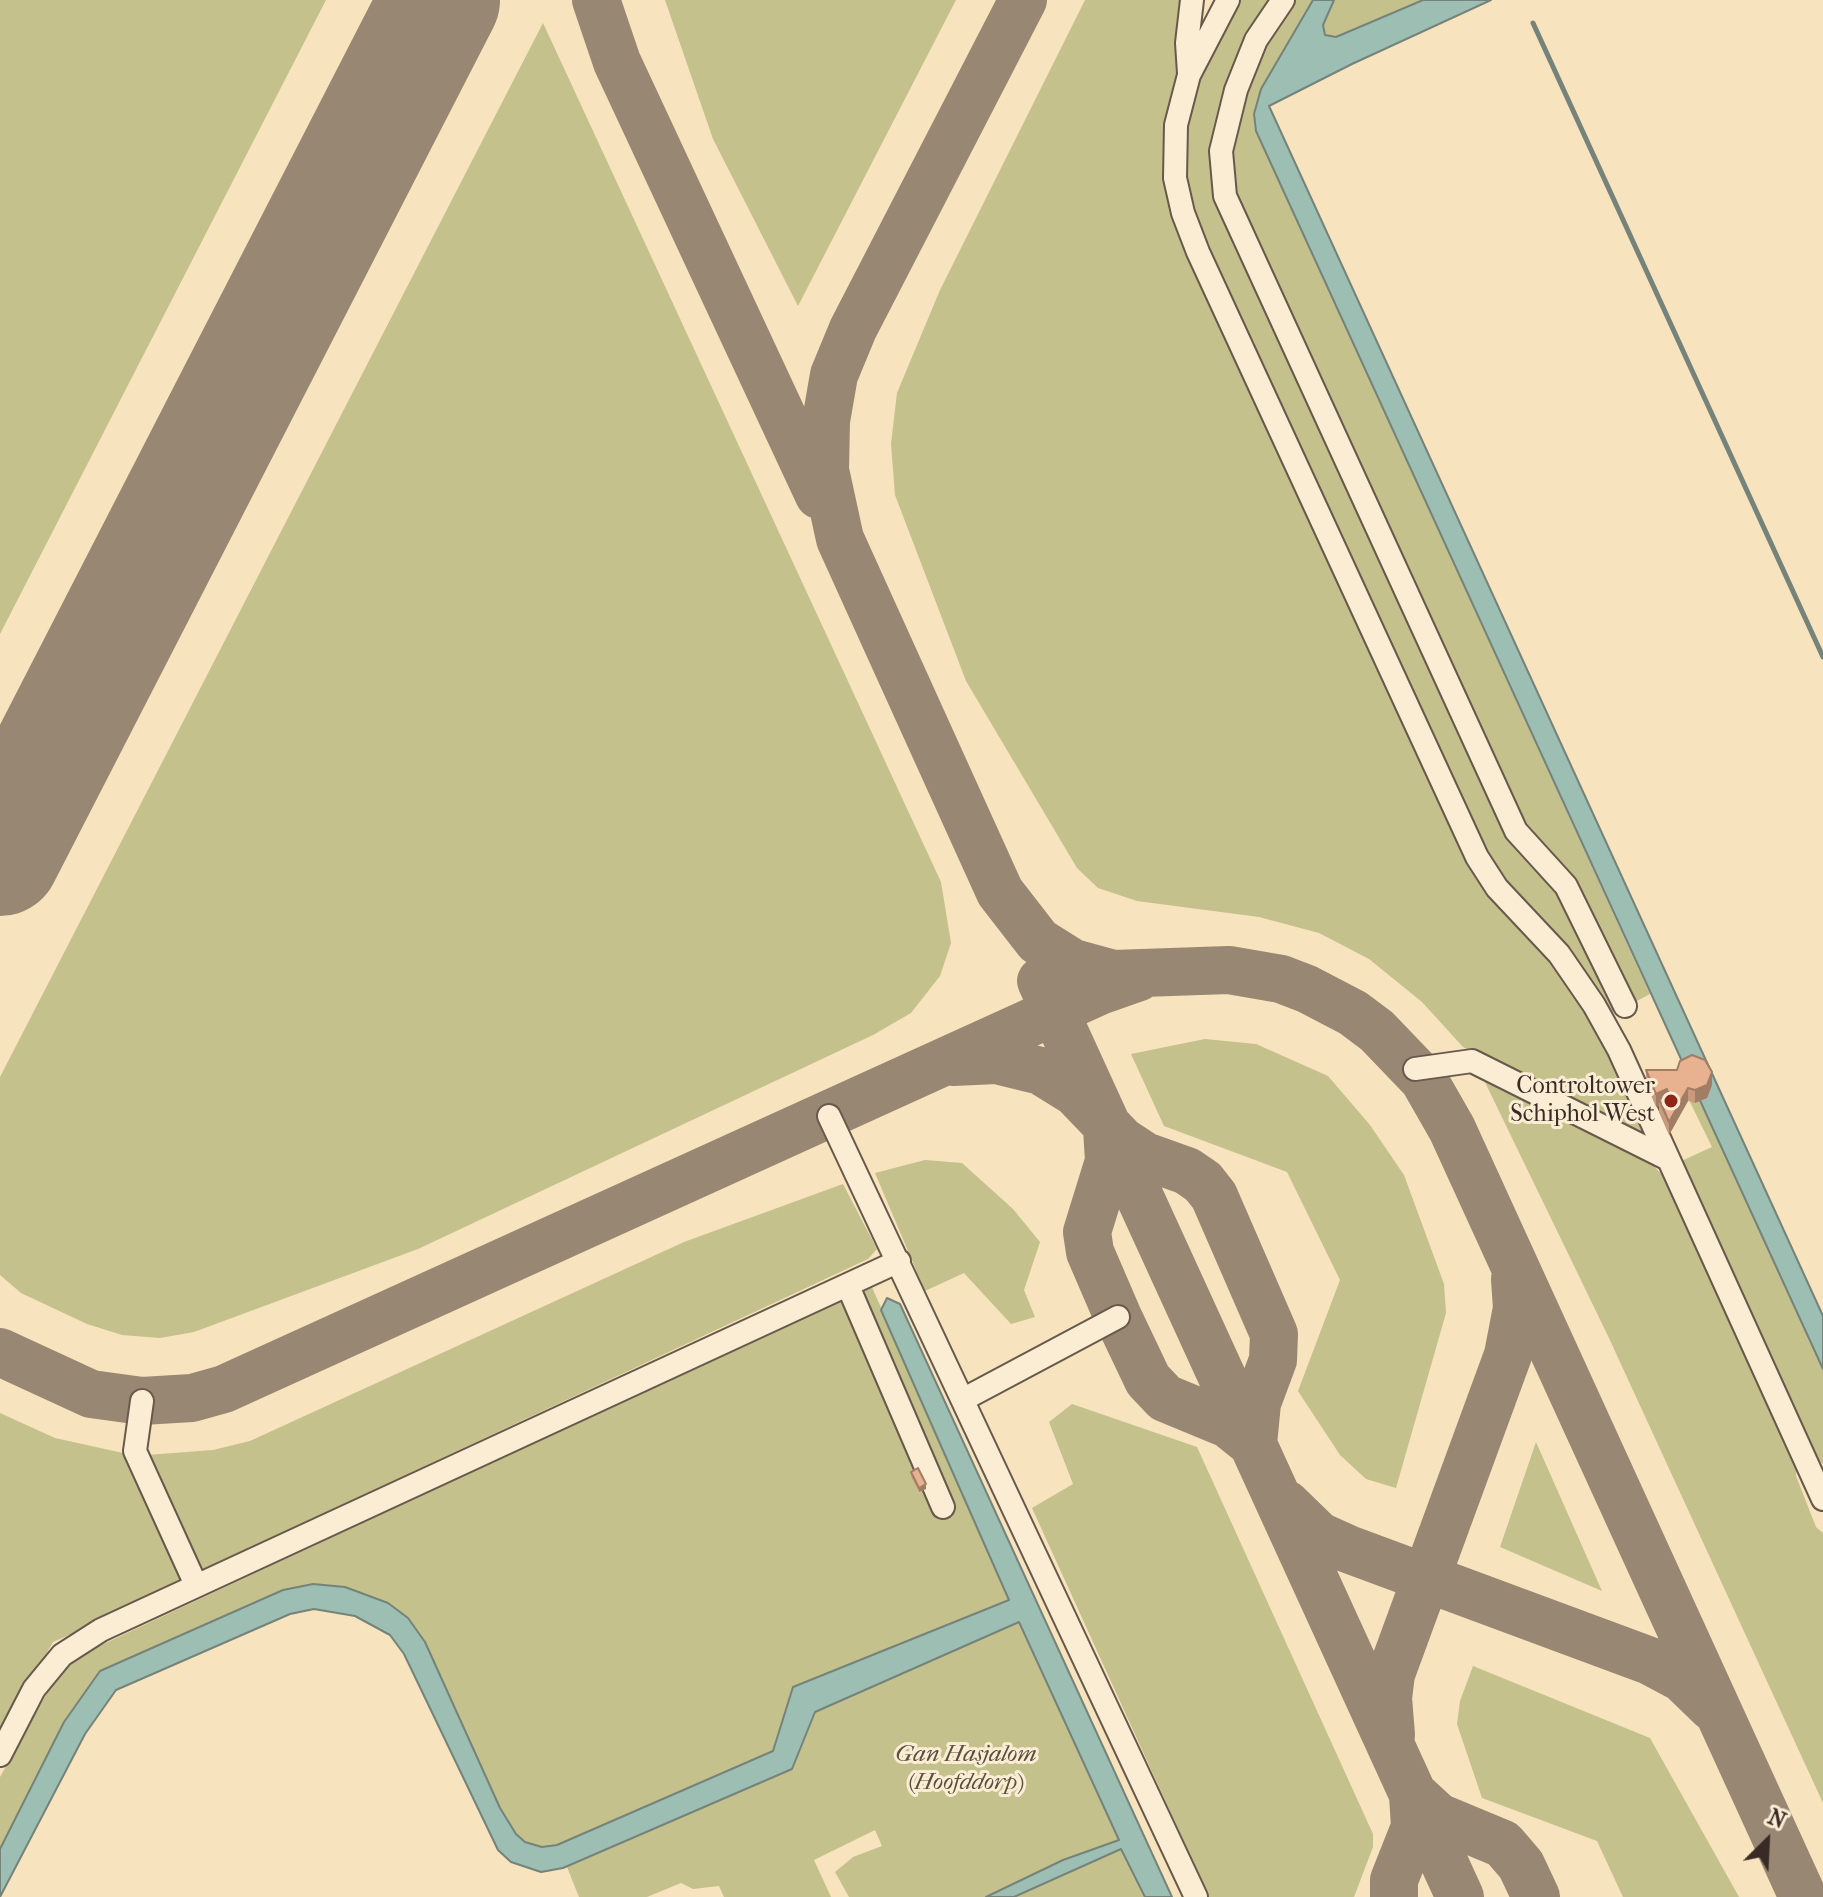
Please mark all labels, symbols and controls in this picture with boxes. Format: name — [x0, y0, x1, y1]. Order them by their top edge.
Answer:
place label: Controltower Schiphol West — [1510, 1073, 1655, 1129]
marker: Controltower Schiphol West — [1662, 1092, 1680, 1110]
park label: Gan Hasjalom (Hoofddorp) — [895, 1741, 1037, 1797]
north arrow — [1727, 1801, 1807, 1881]
text: N — [1764, 1804, 1790, 1834]

